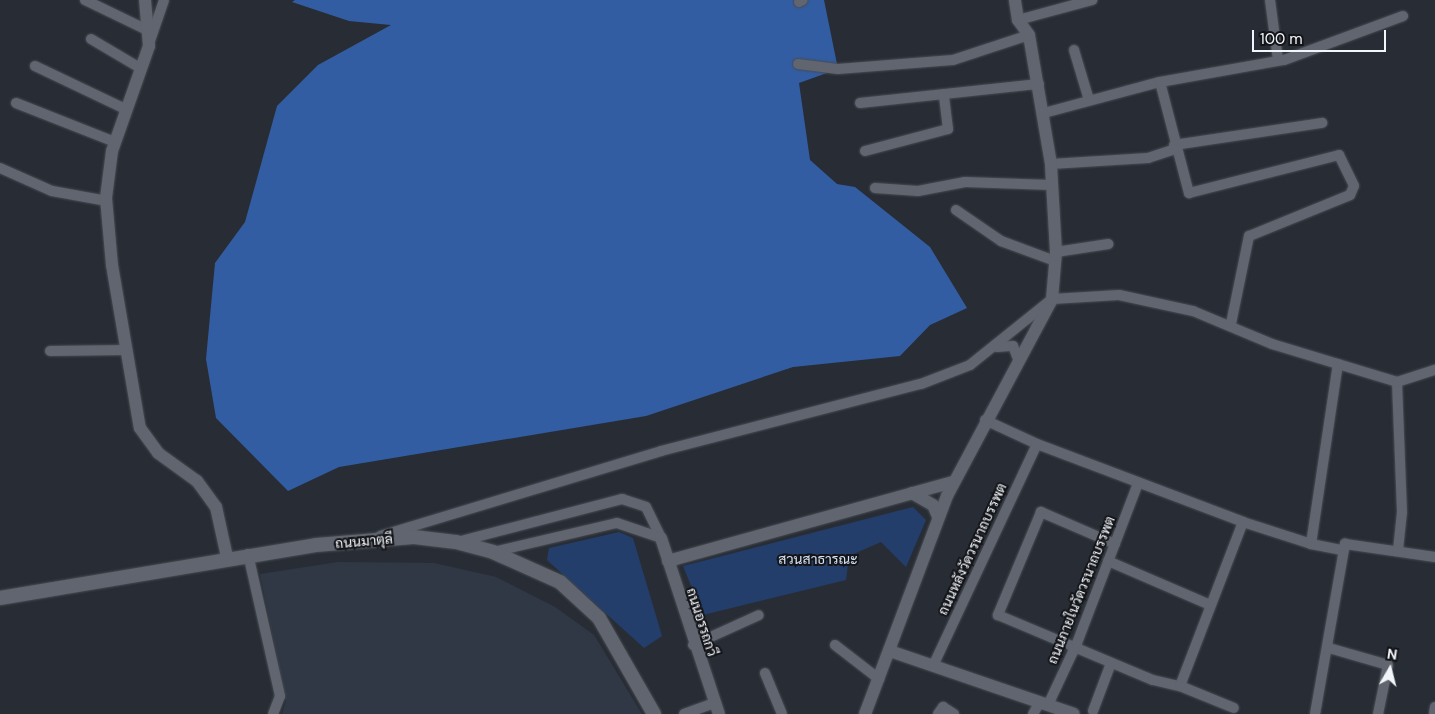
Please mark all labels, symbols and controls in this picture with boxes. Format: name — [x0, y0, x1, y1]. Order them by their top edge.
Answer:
scale bar — [1255, 20, 1389, 52]
text: 100 m — [1260, 29, 1303, 49]
street label: ถนนหลังวัดวรนาถบรรพต — [934, 480, 1010, 618]
street label: ถนนภายในวัดวรนาถบรรพต — [1044, 514, 1118, 666]
street label: ถนนมาตุลี — [334, 530, 394, 552]
park label: สวนสาธารณะ — [778, 551, 858, 567]
street label: ถนนอรรถกวี — [683, 586, 721, 658]
north arrow — [1365, 644, 1415, 694]
text: N — [1386, 645, 1398, 664]

